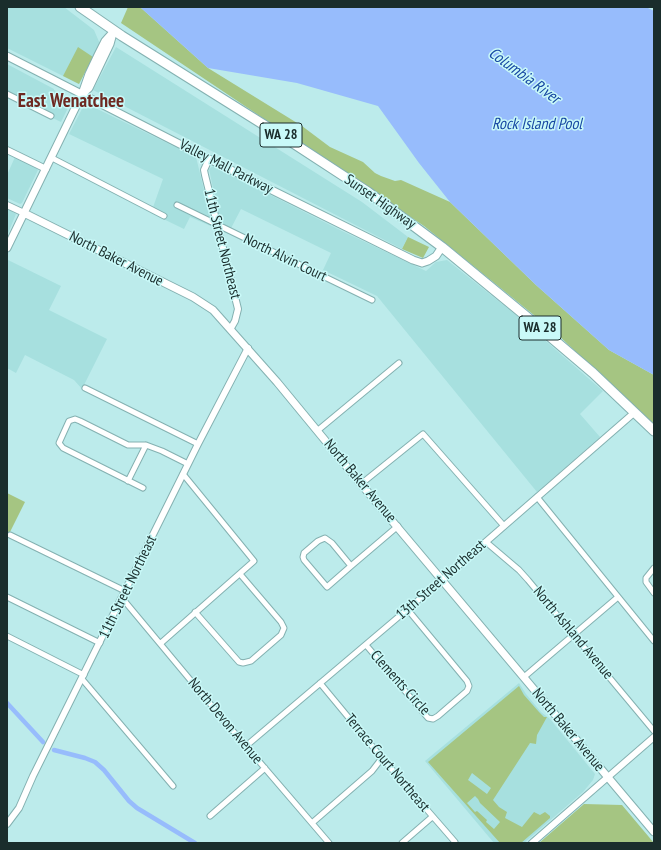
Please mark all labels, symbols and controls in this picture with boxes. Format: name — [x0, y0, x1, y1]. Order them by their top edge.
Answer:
water label: Columbia River — [485, 44, 563, 108]
district label: East Wenatchee — [18, 91, 124, 113]
water label: Rock Island Pool — [492, 114, 582, 134]
road number: WA 28 — [260, 123, 302, 147]
street label: Valley Mall Parkway — [176, 136, 276, 198]
street label: Sunset Highway — [341, 171, 419, 233]
street label: 11th Street Northeast — [200, 187, 244, 301]
street label: North Baker Avenue — [66, 228, 166, 290]
street label: North Alvin Court — [240, 230, 330, 286]
road number: WA 28 — [519, 316, 561, 340]
street label: North Baker Avenue — [320, 436, 400, 526]
street label: 11th Street Northeast — [95, 532, 161, 642]
street label: 13th Street Northeast — [393, 536, 489, 624]
street label: North Ashland Avenue — [529, 583, 617, 683]
street label: Clements Circle — [366, 647, 434, 719]
street label: North Devon Avenue — [184, 674, 266, 768]
street label: North Baker Avenue — [528, 685, 608, 775]
street label: Terrace Court Northeast — [341, 710, 433, 816]

